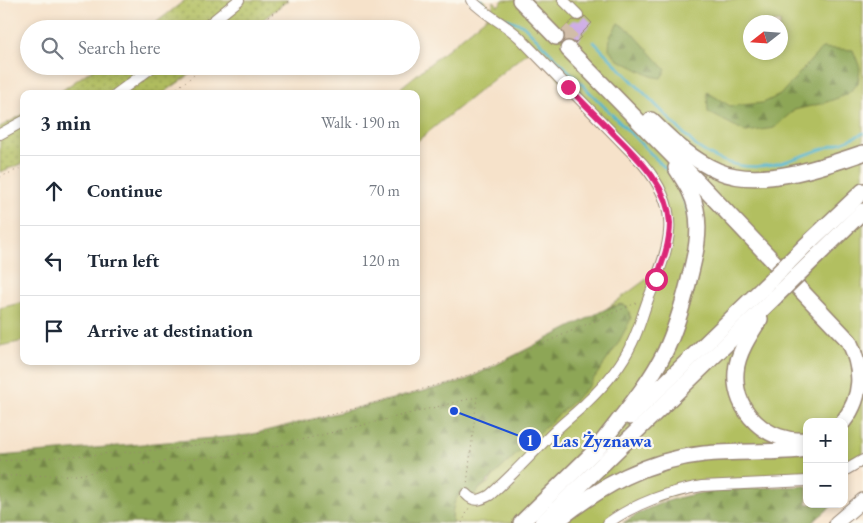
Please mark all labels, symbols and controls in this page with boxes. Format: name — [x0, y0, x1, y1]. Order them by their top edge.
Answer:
north arrow — [743, 15, 788, 60]
search box — [20, 20, 420, 75]
icon: search — [38, 34, 66, 62]
text: Search here — [78, 35, 160, 60]
route end — [557, 76, 580, 99]
text: 3 min — [40, 109, 91, 136]
text: Walk · 190 m — [321, 112, 400, 133]
icon: ahead — [40, 177, 68, 205]
text: Continue — [87, 178, 162, 203]
text: 70 m — [369, 180, 400, 201]
icon: left — [40, 247, 68, 275]
text: Turn left — [87, 248, 159, 273]
text: 120 m — [361, 250, 400, 271]
route start — [645, 268, 668, 291]
icon: arrive — [40, 317, 68, 345]
text: Arrive at destination — [87, 318, 253, 343]
map controls — [803, 418, 848, 508]
button: + — [803, 418, 848, 463]
callout: Las Żyznawa — [517, 423, 662, 457]
text: Las Żyznawa — [552, 428, 652, 453]
text: 1 — [526, 431, 534, 450]
button: − — [803, 463, 848, 508]

